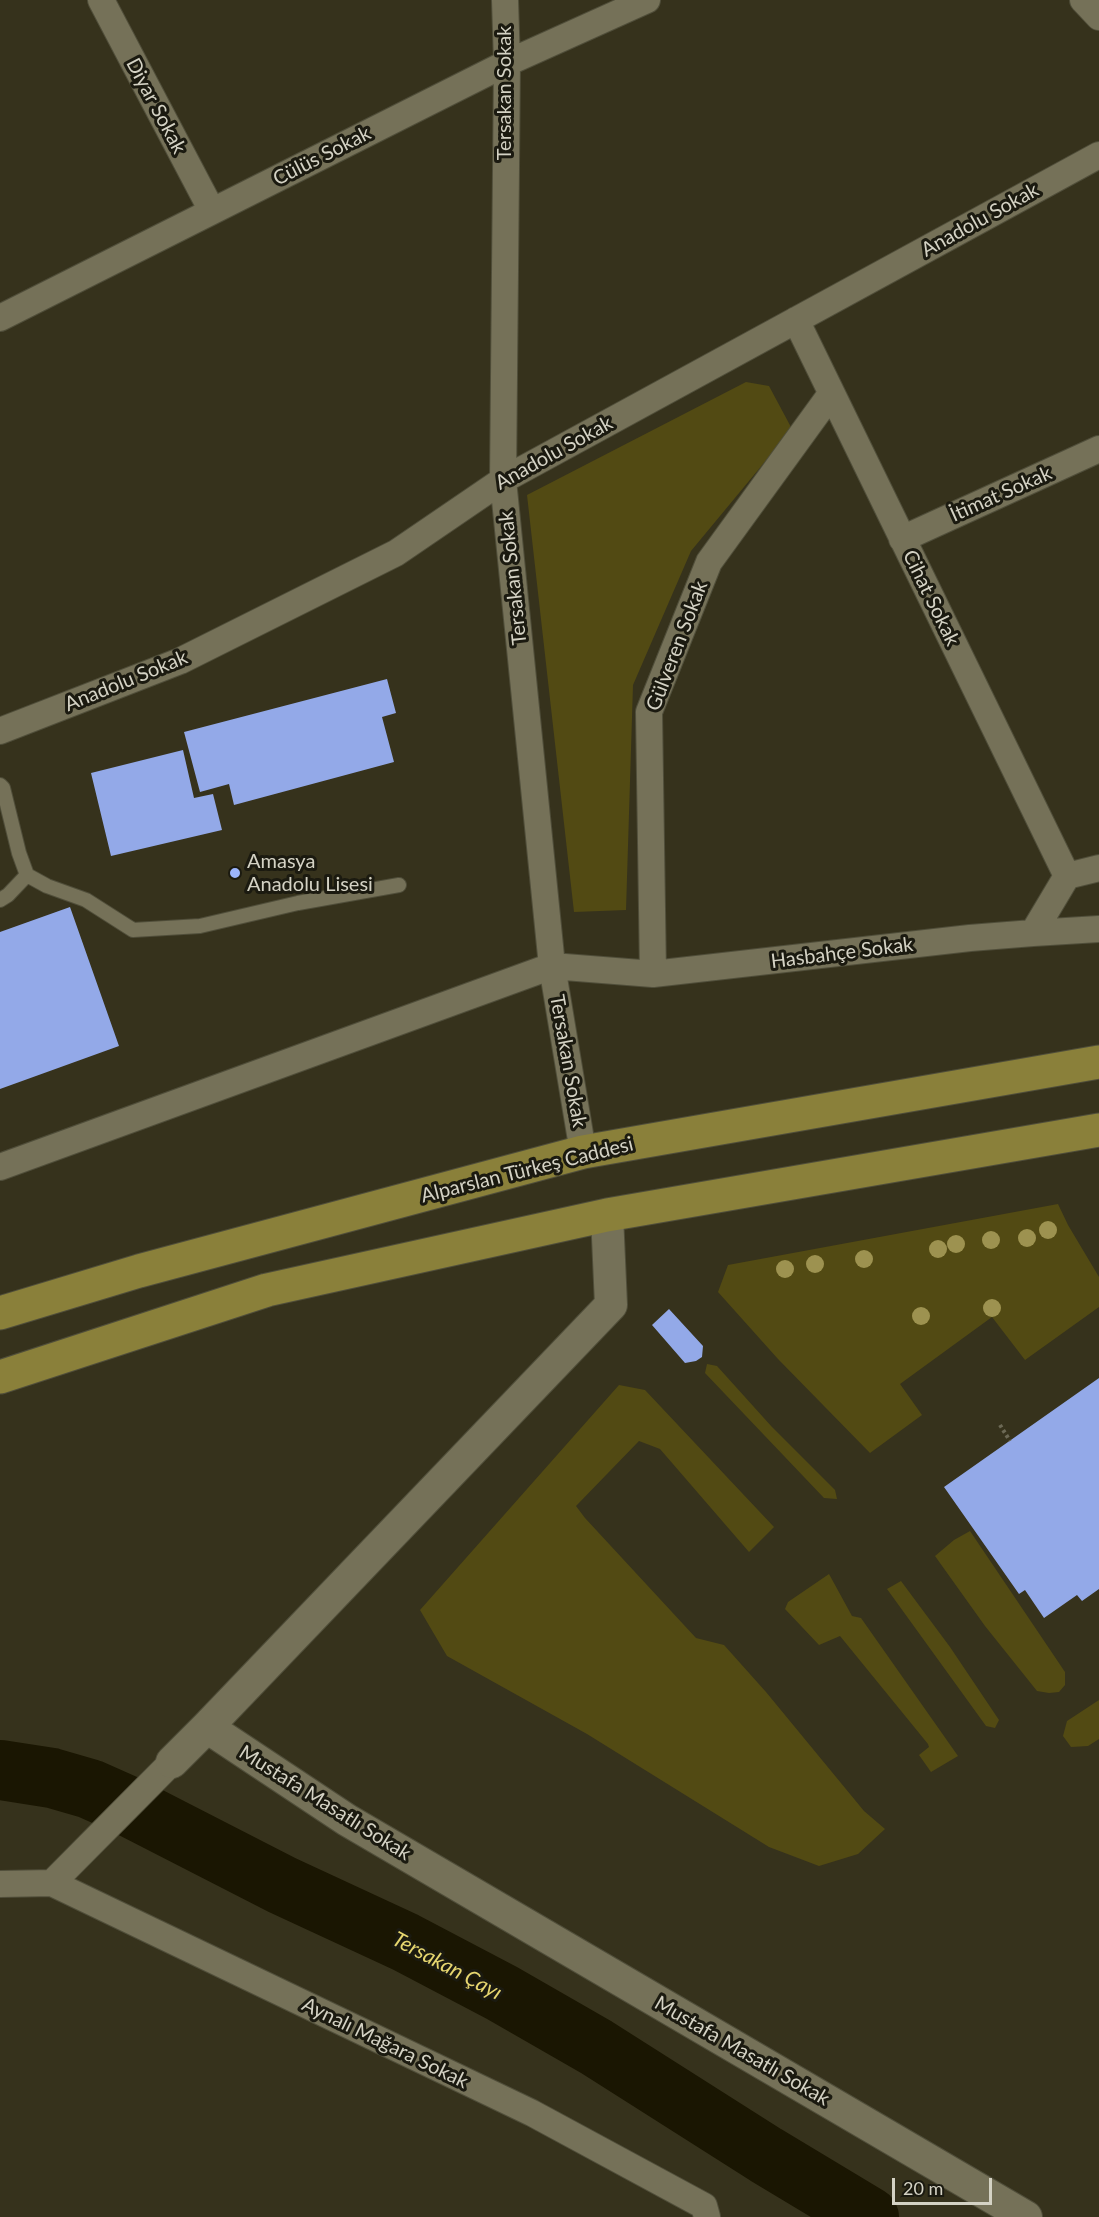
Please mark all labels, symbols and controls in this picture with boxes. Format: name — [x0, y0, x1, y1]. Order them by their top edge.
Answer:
street label: Tersakan Sokak — [493, 26, 517, 160]
street label: Diyar Sokak — [121, 54, 191, 158]
street label: Cülüs Sokak — [269, 121, 375, 191]
street label: Anadolu Sokak — [917, 178, 1043, 262]
street label: Anadolu Sokak — [491, 411, 617, 495]
street label: İtimat Sokak — [947, 461, 1055, 527]
street label: Tersakan Sokak — [494, 510, 532, 646]
street label: Cihat Sokak — [897, 546, 965, 650]
street label: Gülveren Sokak — [641, 578, 713, 714]
street label: Anadolu Sokak — [61, 645, 191, 717]
place label: Amasya Anadolu Lisesi — [247, 850, 373, 897]
marker: Amasya Anadolu Lisesi — [228, 866, 242, 880]
street label: Hasbahçe Sokak — [769, 932, 915, 974]
street label: Tersakan Sokak — [545, 993, 591, 1129]
street label: Alparslan Türkeş Caddesi — [418, 1132, 636, 1208]
street label: Mustafa Masatlı Sokak — [235, 1740, 415, 1866]
water label: Tersakan Çayı — [388, 1927, 506, 2005]
street label: Mustafa Masatlı Sokak — [650, 1991, 834, 2111]
street label: Aynalı Mağara Sokak — [298, 1992, 472, 2094]
scale bar — [895, 2166, 996, 2204]
text: 20 m — [903, 2177, 943, 2199]

